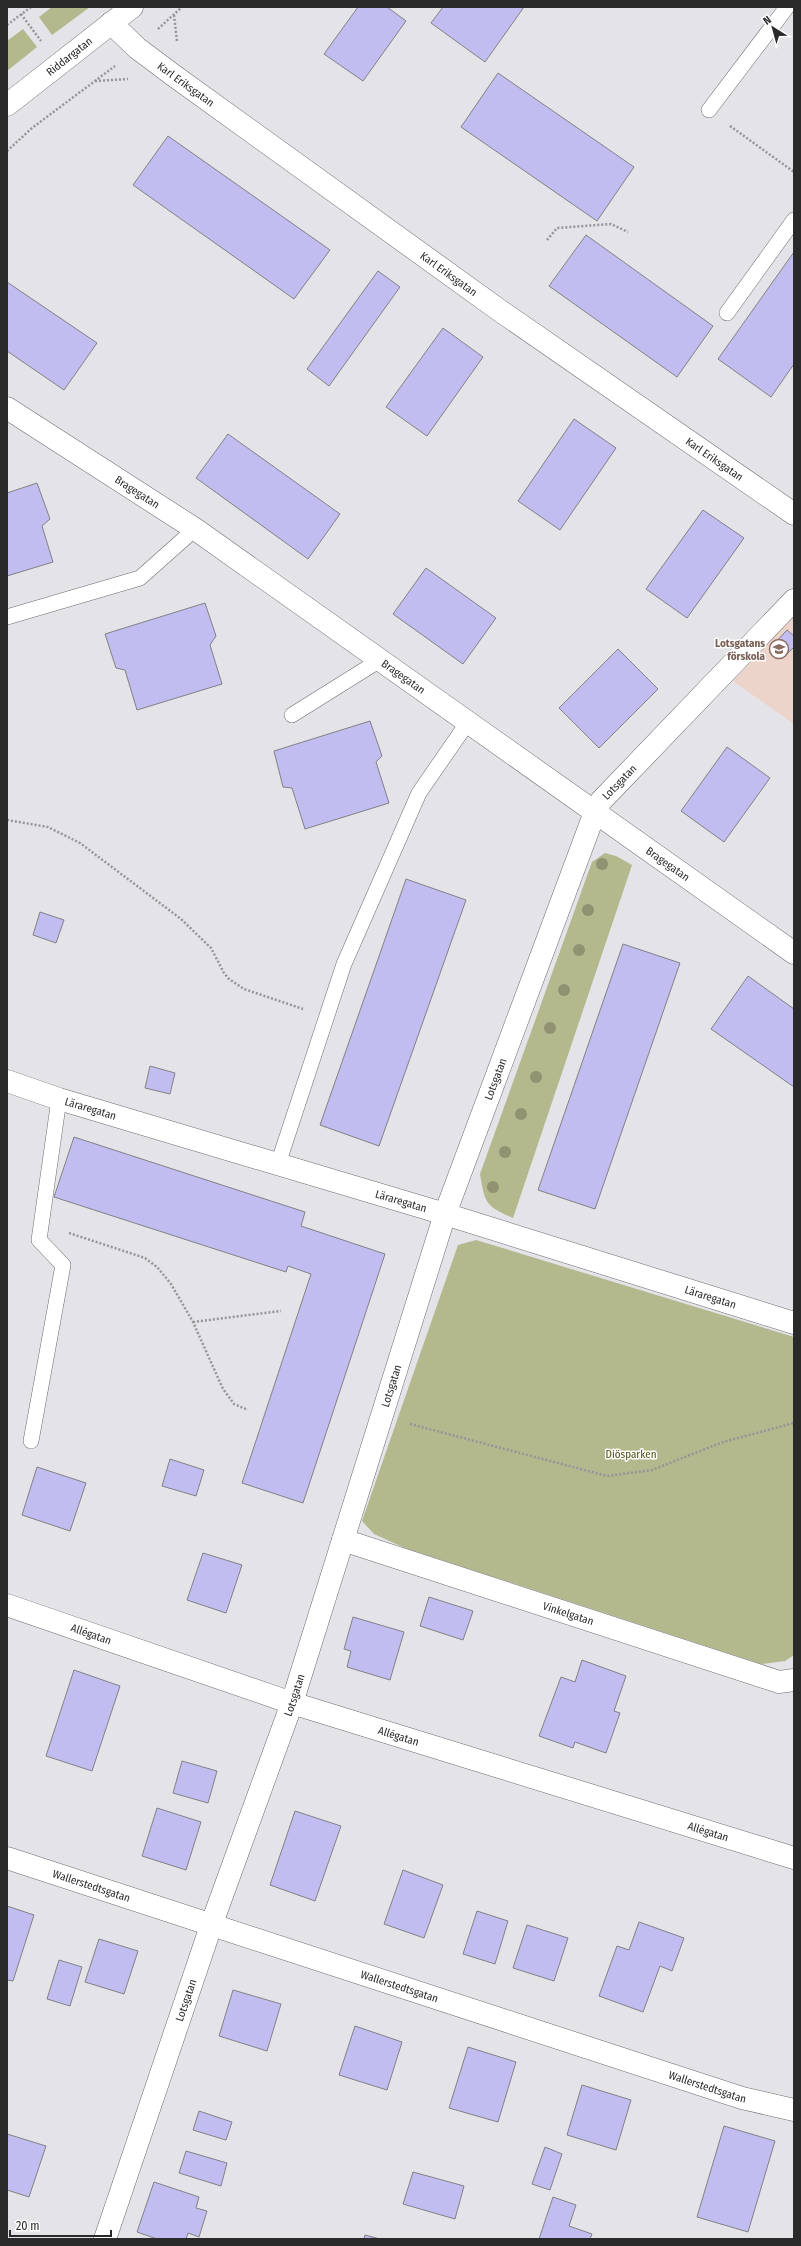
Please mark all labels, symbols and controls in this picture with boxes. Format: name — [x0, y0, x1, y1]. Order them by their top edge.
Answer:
north arrow — [753, 8, 793, 48]
text: N — [761, 13, 774, 28]
street label: Riddargatan — [44, 35, 95, 79]
street label: Karl Eriksgatan — [155, 60, 217, 110]
street label: Karl Eriksgatan — [417, 249, 479, 299]
street label: Karl Eriksgatan — [683, 435, 746, 484]
street label: Bragegatan — [112, 473, 162, 511]
place label: Lotsgatans förskola — [715, 637, 766, 663]
school or university icon: Lotsgatans förskola — [768, 638, 790, 660]
street label: Bragegatan — [379, 657, 427, 697]
street label: Lotsgatan — [600, 762, 639, 803]
street label: Bragegatan — [643, 844, 692, 884]
street label: Lotsgatan — [482, 1057, 510, 1102]
street label: Läraregatan — [63, 1095, 118, 1123]
street label: Läraregatan — [374, 1188, 428, 1215]
street label: Läraregatan — [683, 1283, 738, 1312]
street label: Lotsgatan — [379, 1363, 404, 1409]
park label: Diösparken — [606, 1448, 656, 1461]
street label: Vinkelgatan — [541, 1600, 595, 1628]
street label: Allégatan — [69, 1621, 113, 1647]
street label: Lotsgatan — [282, 1672, 308, 1718]
street label: Allégatan — [376, 1724, 421, 1749]
street label: Allégatan — [686, 1820, 730, 1844]
street label: Wallerstedtsgatan — [51, 1867, 132, 1905]
street label: Wallerstedtsgatan — [359, 1968, 440, 2005]
street label: Lotsgatan — [173, 1978, 199, 2023]
street label: Wallerstedtsgatan — [667, 2068, 748, 2106]
scale bar — [10, 2212, 111, 2238]
text: 20 m — [16, 2219, 40, 2233]

